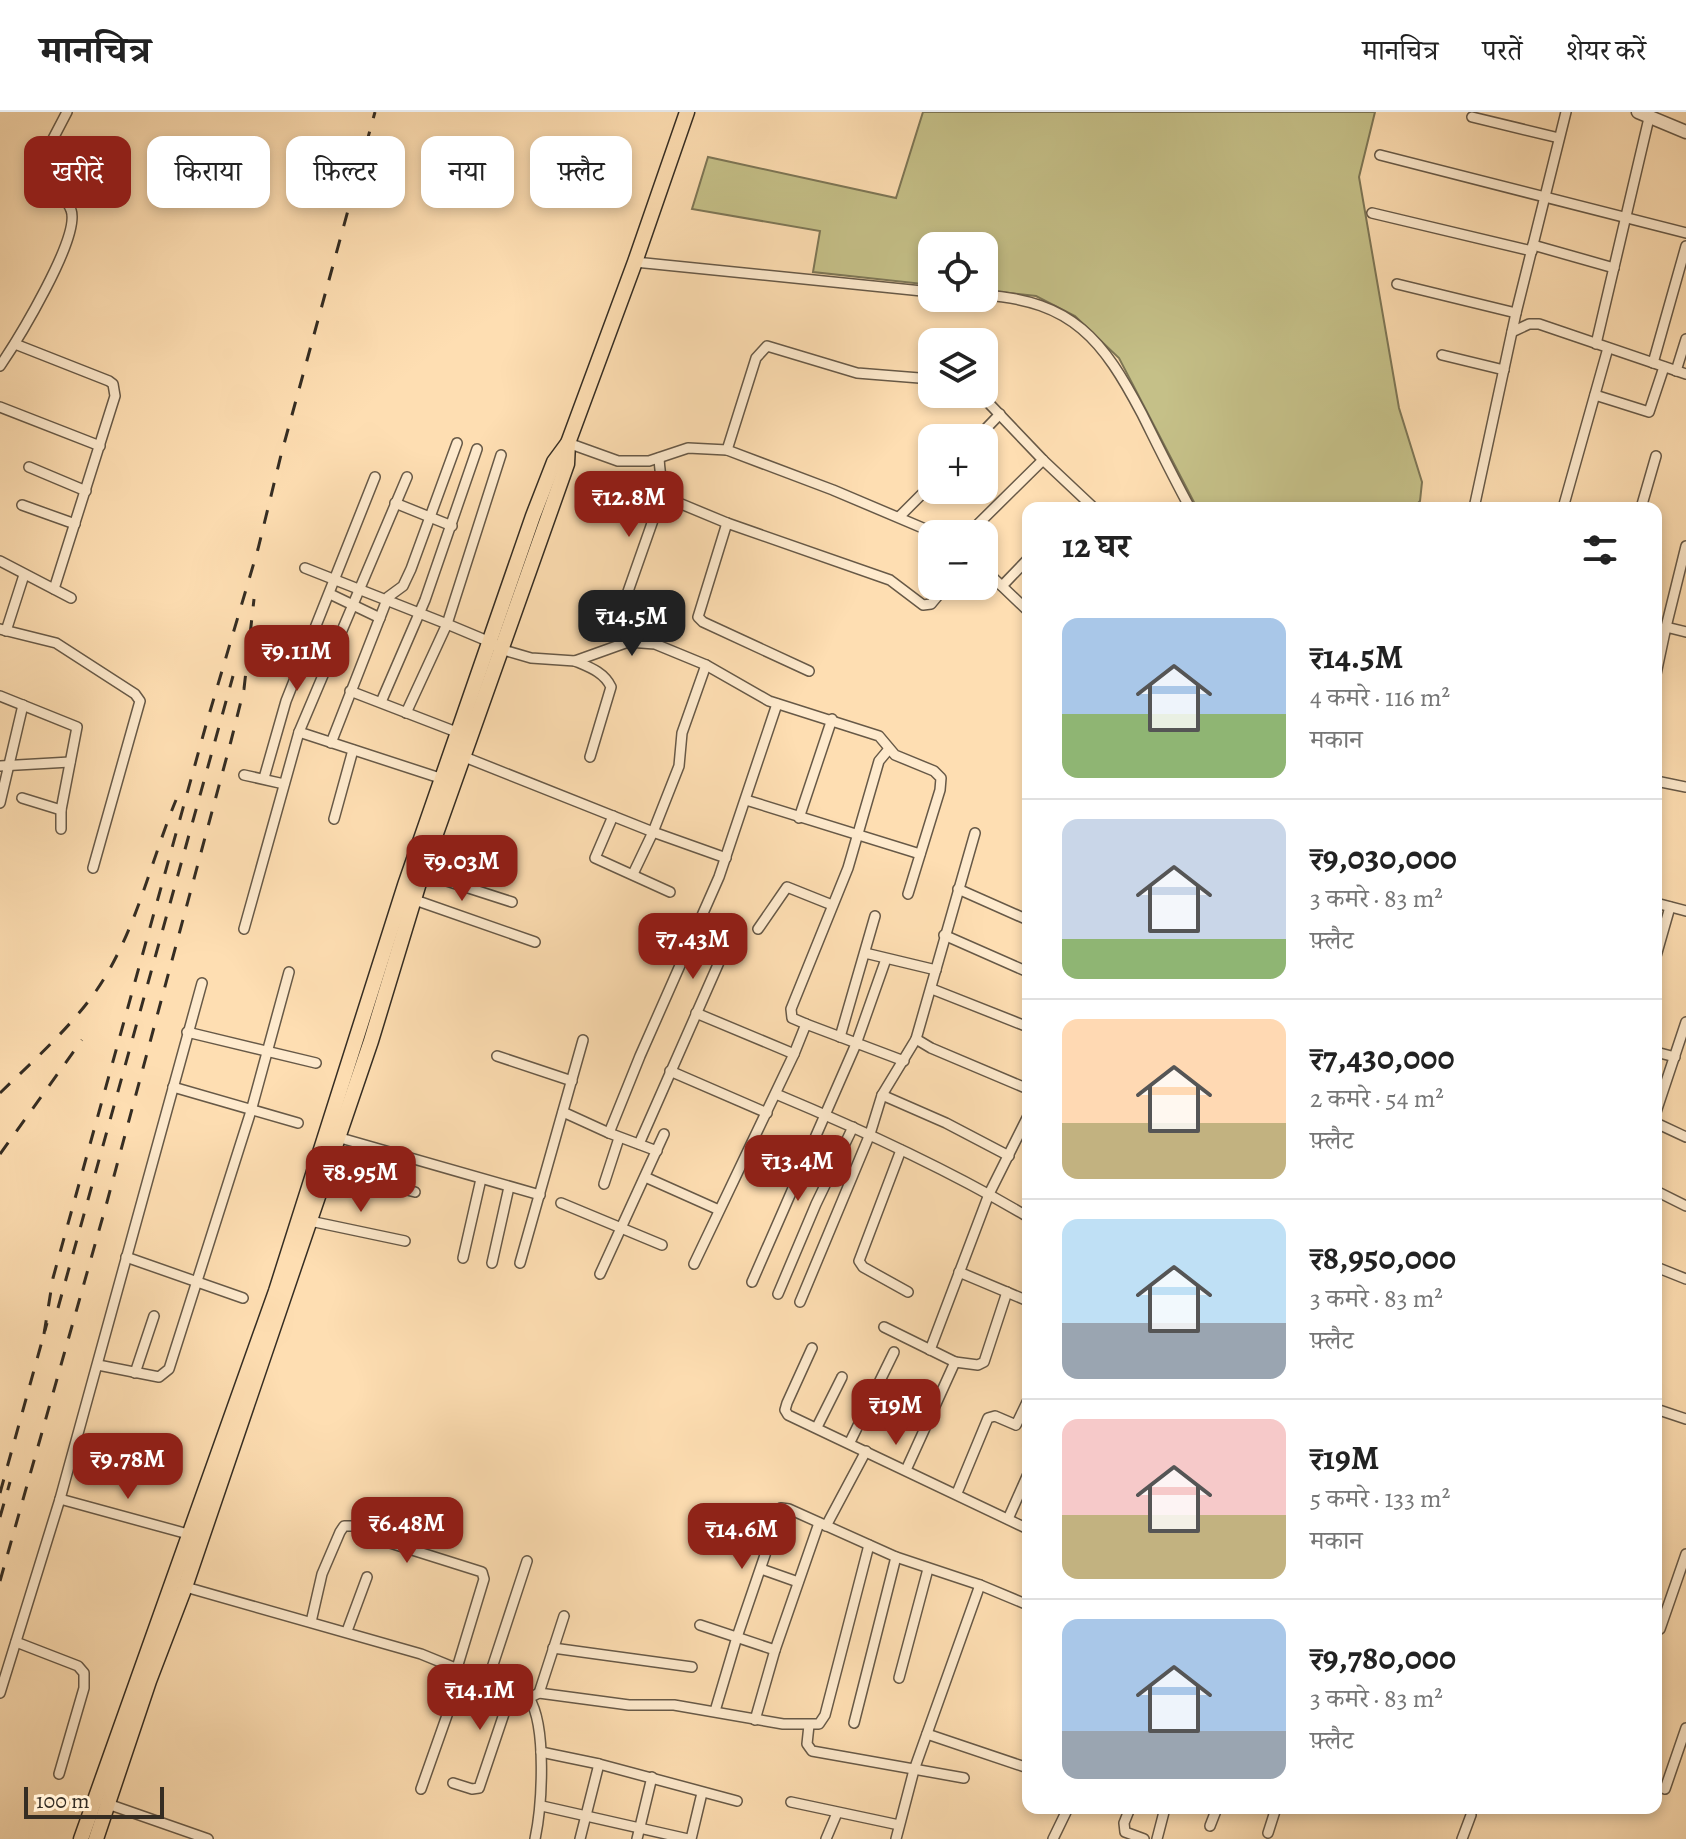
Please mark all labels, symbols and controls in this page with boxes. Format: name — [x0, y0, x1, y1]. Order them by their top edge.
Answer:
text: मानचित्र — [40, 24, 151, 76]
text: मानचित्र — [1362, 32, 1438, 70]
text: परतें — [1482, 32, 1522, 70]
text: शेयर करें — [1566, 32, 1646, 70]
chip: खरीदें — [24, 136, 131, 208]
chip: किराया — [147, 136, 270, 208]
chip: फ़िल्टर — [286, 136, 405, 208]
chip: नया — [421, 136, 514, 208]
chip: फ़्लैट — [530, 136, 632, 208]
map controls — [918, 232, 998, 600]
button: locate — [918, 232, 998, 312]
button: layers — [918, 328, 998, 408]
button: + — [918, 424, 998, 504]
pin: ₹12.8M — [564, 471, 694, 539]
text: ₹12.8M — [592, 479, 666, 514]
button: − — [918, 520, 998, 600]
text: 12 घर — [1062, 522, 1130, 569]
icon: filters — [1578, 528, 1622, 572]
pin: ₹14.5M — [567, 590, 697, 658]
text: ₹14.5M — [596, 598, 668, 633]
pin: ₹9.11M — [232, 625, 362, 693]
text: ₹9.11M — [262, 633, 332, 668]
text: ₹14.5M — [1310, 633, 1403, 680]
icon: home — [1126, 650, 1222, 746]
text: 4 कमरे · 116 m² — [1310, 680, 1450, 715]
text: मकान — [1310, 722, 1363, 757]
text: ₹9,030,000 — [1310, 834, 1457, 881]
pin: ₹9.03M — [397, 835, 527, 903]
text: ₹9.03M — [424, 843, 500, 878]
icon: home — [1126, 851, 1222, 947]
text: 3 कमरे · 83 m² — [1310, 881, 1443, 916]
pin: ₹7.43M — [628, 913, 758, 981]
text: ₹7.43M — [656, 921, 730, 956]
text: फ़्लैट — [1310, 923, 1353, 958]
text: ₹7,430,000 — [1310, 1034, 1455, 1081]
icon: home — [1126, 1051, 1222, 1147]
text: 2 कमरे · 54 m² — [1310, 1081, 1444, 1116]
text: फ़्लैट — [1310, 1123, 1353, 1158]
pin: ₹13.4M — [733, 1135, 863, 1203]
text: ₹13.4M — [762, 1143, 834, 1178]
pin: ₹8.95M — [296, 1146, 426, 1214]
text: ₹8.95M — [324, 1154, 398, 1189]
text: ₹8,950,000 — [1310, 1234, 1456, 1281]
icon: home — [1126, 1251, 1222, 1347]
text: 3 कमरे · 83 m² — [1310, 1281, 1443, 1316]
text: फ़्लैट — [1310, 1323, 1353, 1358]
pin: ₹19M — [849, 1379, 943, 1447]
text: ₹19M — [870, 1387, 922, 1422]
pin: ₹9.78M — [63, 1433, 193, 1501]
text: ₹19M — [1310, 1434, 1379, 1481]
text: ₹9.78M — [91, 1441, 165, 1476]
icon: home — [1126, 1451, 1222, 1547]
text: 5 कमरे · 133 m² — [1310, 1481, 1450, 1516]
pin: ₹6.48M — [342, 1497, 472, 1565]
pin: ₹14.6M — [677, 1503, 807, 1571]
text: ₹6.48M — [369, 1505, 445, 1540]
text: ₹14.6M — [706, 1511, 778, 1546]
text: मकान — [1310, 1523, 1363, 1558]
text: ₹9,780,000 — [1310, 1634, 1456, 1681]
icon: home — [1126, 1651, 1222, 1747]
pin: ₹14.1M — [415, 1664, 545, 1732]
text: ₹14.1M — [445, 1672, 515, 1707]
text: 3 कमरे · 83 m² — [1310, 1681, 1443, 1716]
text: फ़्लैट — [1310, 1723, 1353, 1758]
scale bar — [24, 1783, 164, 1819]
text: 100 m — [36, 1786, 90, 1816]

